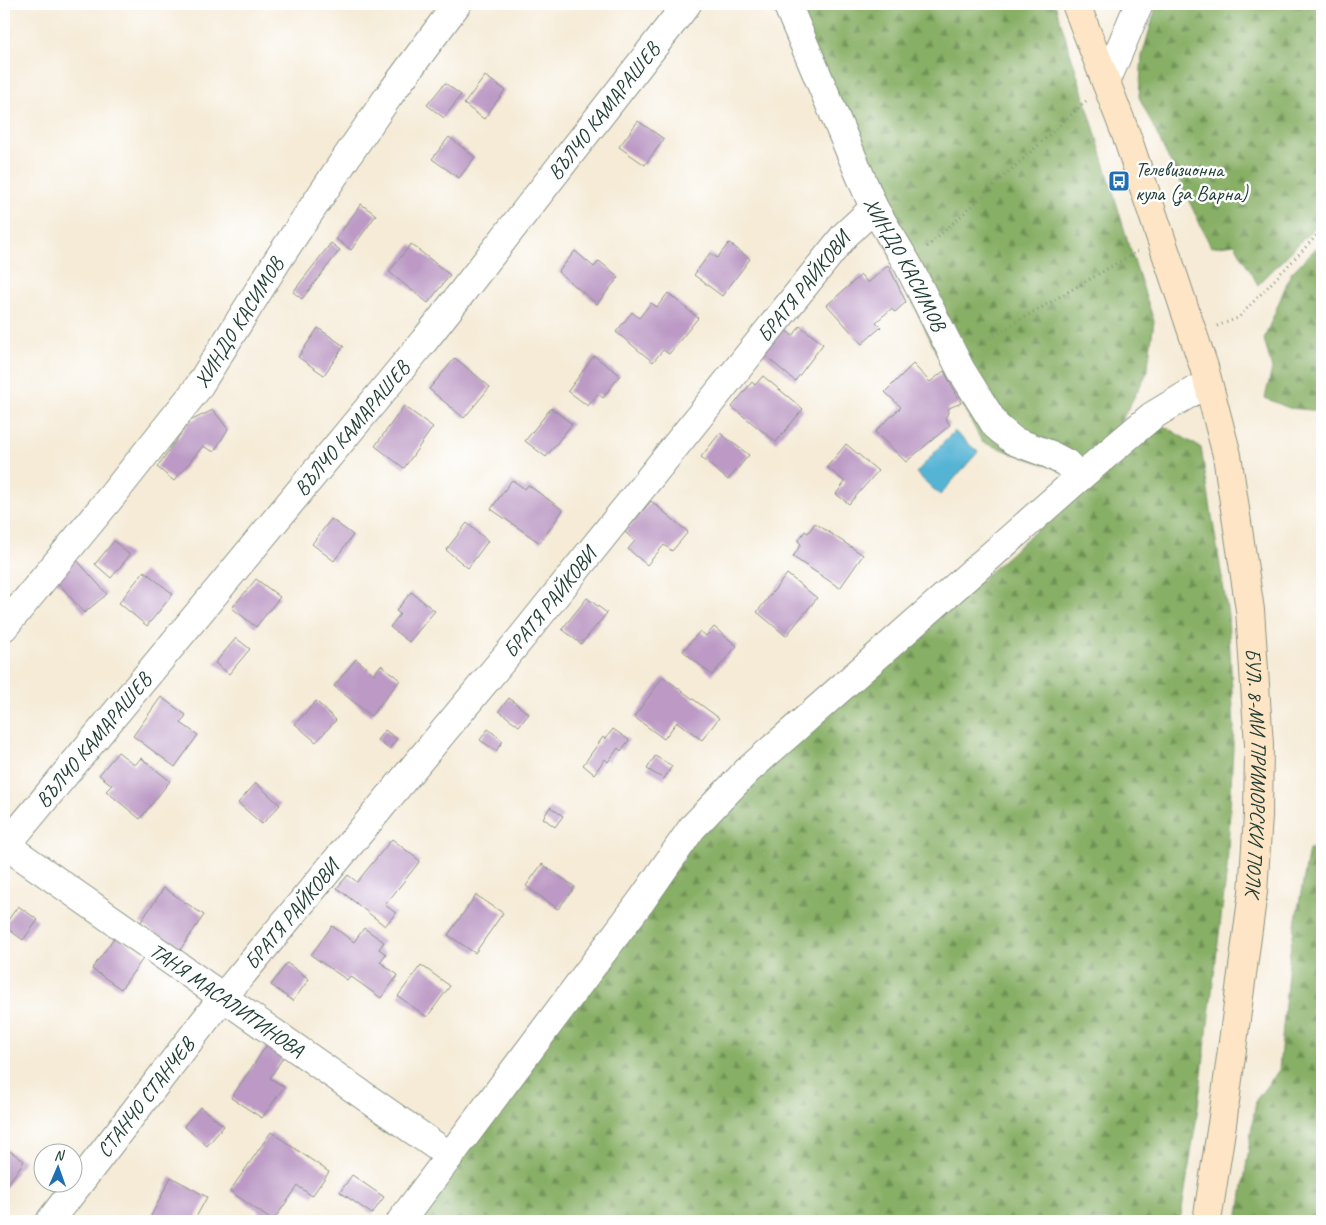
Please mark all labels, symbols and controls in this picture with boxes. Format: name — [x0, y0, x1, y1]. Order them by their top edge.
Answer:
street label: ВЪЛЧО КАМАРАШЕВ — [542, 35, 666, 185]
place label: Телевизионна кула (за Варна) — [1135, 156, 1249, 207]
bus stop icon: Телевизионна кула (за Варна) — [1107, 169, 1131, 193]
street label: ХИНДО КАСИМОВ — [858, 194, 953, 337]
street label: БРАТЯ РАЙКОВИ — [751, 223, 858, 347]
street label: ХИНДО КАСИМОВ — [188, 251, 290, 392]
street label: ВЪЛЧО КАМАРАШЕВ — [288, 354, 416, 501]
street label: БРАТЯ РАЙКОВИ — [497, 539, 604, 663]
street label: БУЛ. 8-МИ ПРИМОРСКИ ПОЛК — [1239, 647, 1272, 901]
street label: ВЪЛЧО КАМАРАШЕВ — [30, 666, 158, 813]
street label: БРАТЯ РАЙКОВИ — [239, 852, 347, 974]
street label: ТАНЯ МАСАЛИТИНОВА — [145, 937, 309, 1063]
street label: СТАНЧО СТАНЧЕВ — [91, 1031, 201, 1163]
north arrow — [32, 1142, 82, 1192]
text: N — [54, 1147, 65, 1164]

